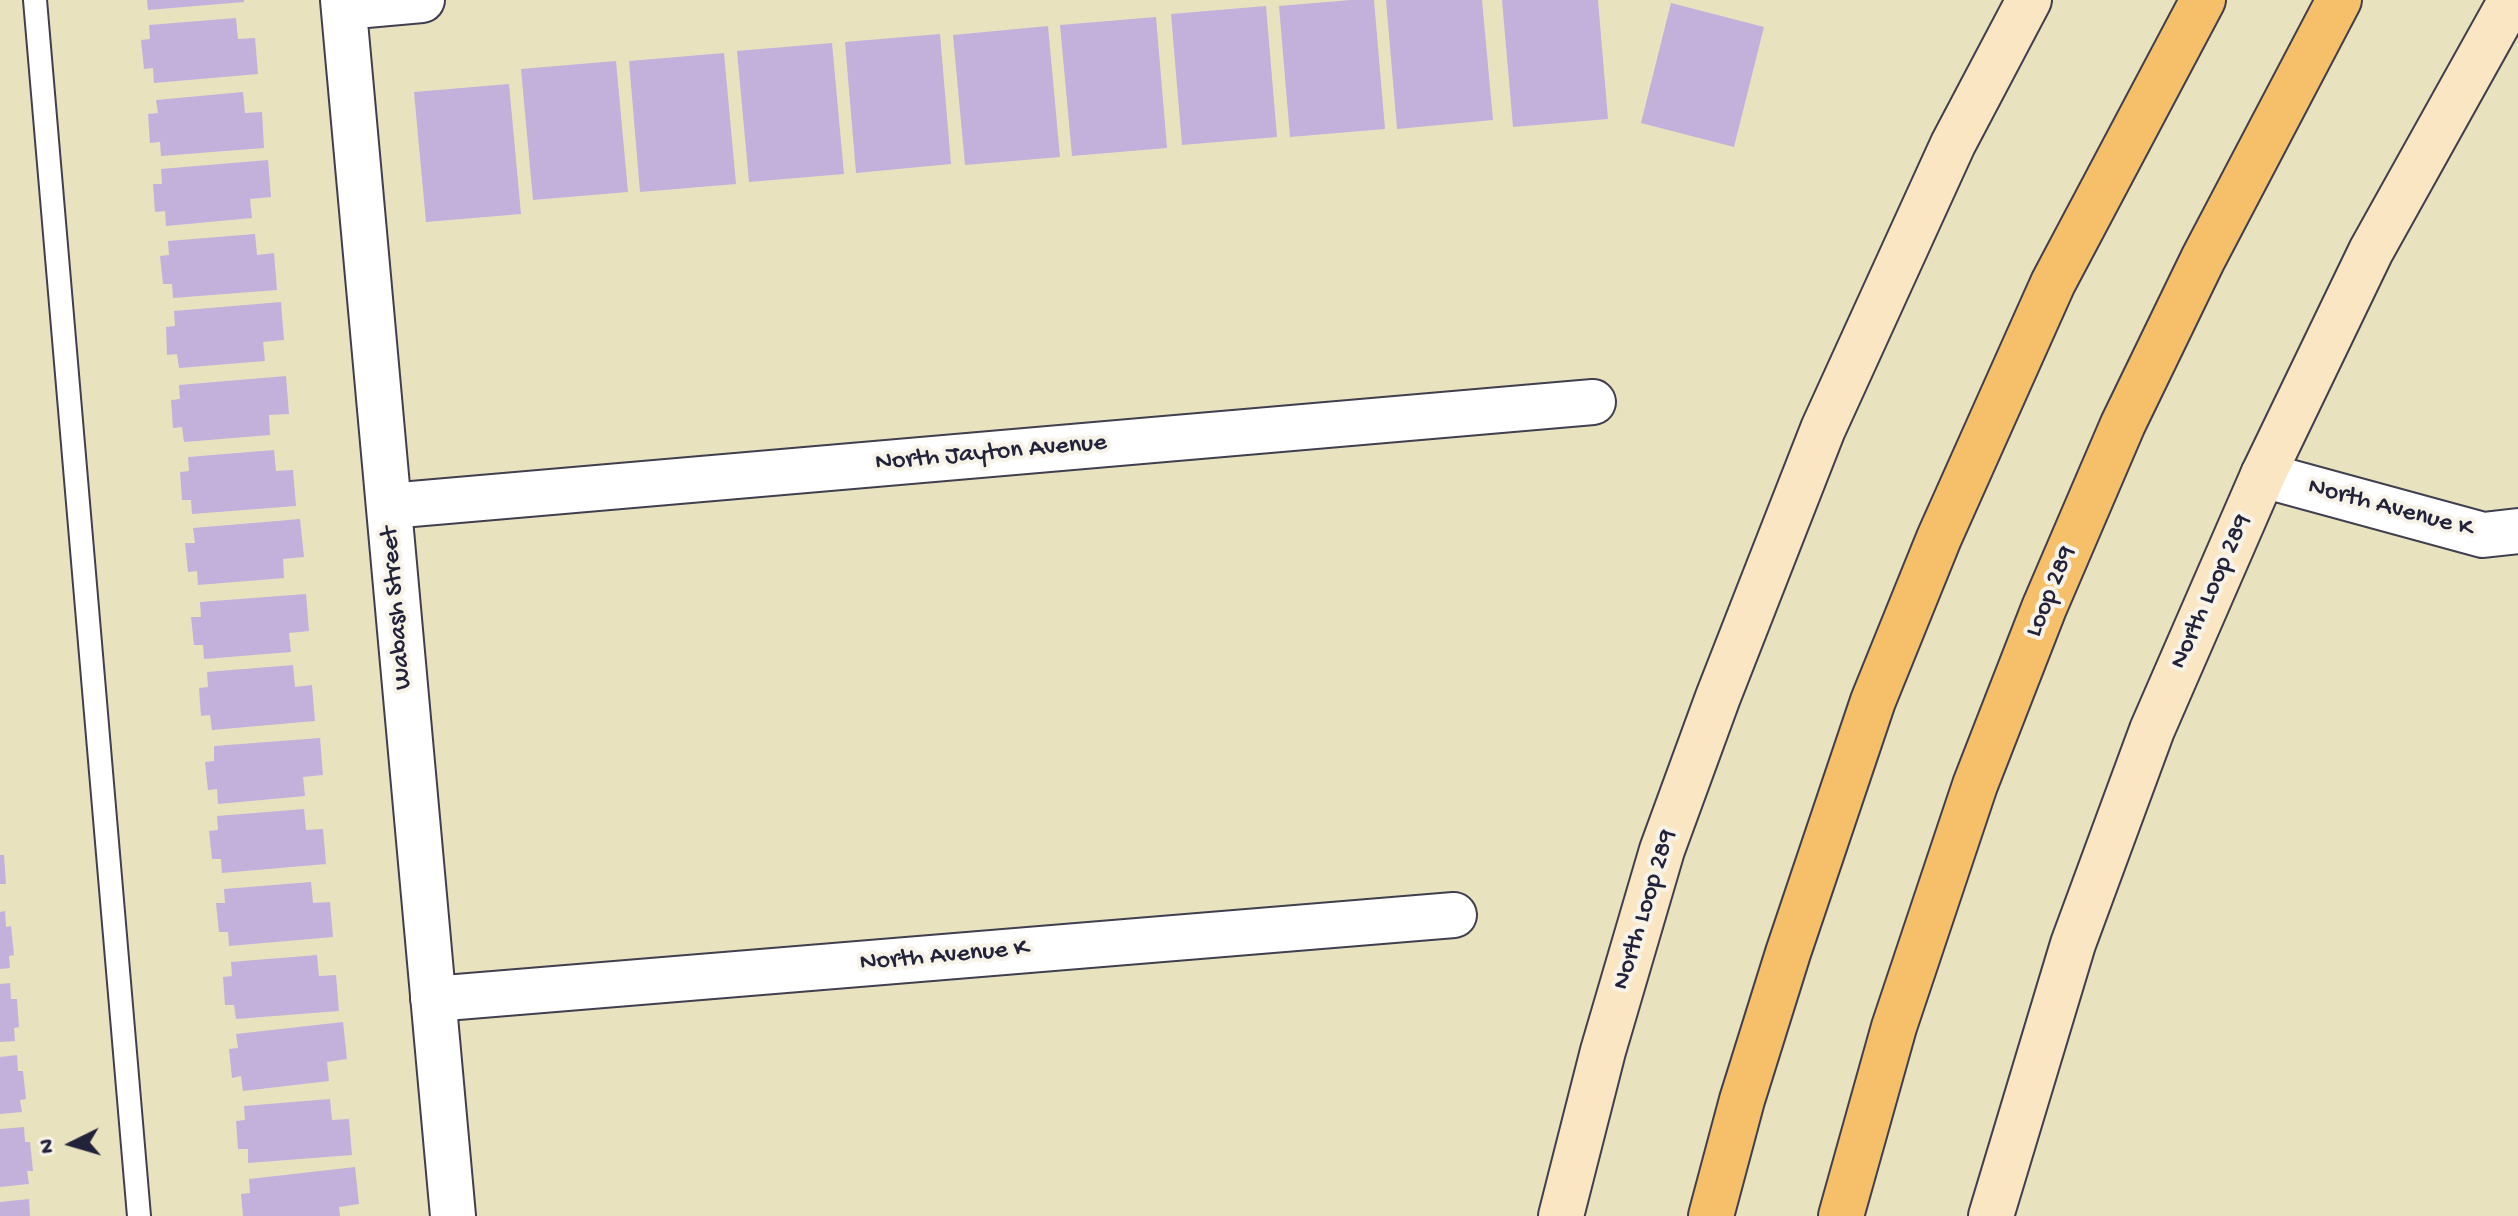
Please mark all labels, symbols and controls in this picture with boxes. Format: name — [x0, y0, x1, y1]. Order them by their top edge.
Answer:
street label: North Jayton Avenue — [874, 428, 1108, 480]
street label: North Avenue K — [2304, 472, 2476, 546]
street label: North Loop 289 — [2164, 510, 2260, 674]
street label: Wabash Street — [375, 525, 421, 691]
street label: Loop 289 — [2020, 542, 2084, 642]
street label: North Loop 289 — [1607, 826, 1685, 994]
street label: North Avenue K — [858, 934, 1030, 980]
north arrow — [32, 1104, 112, 1184]
text: N — [35, 1138, 62, 1154]

